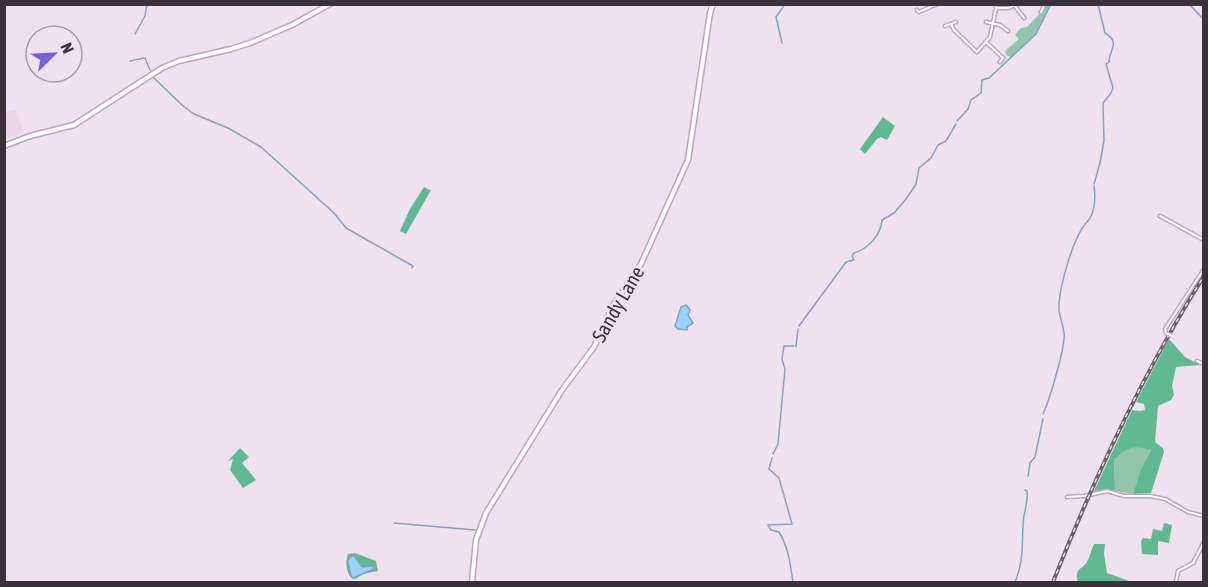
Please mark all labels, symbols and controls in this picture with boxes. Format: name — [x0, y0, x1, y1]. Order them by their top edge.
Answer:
north arrow — [24, 24, 84, 84]
text: N — [58, 40, 78, 56]
street label: Sandy Lane — [587, 262, 648, 346]

